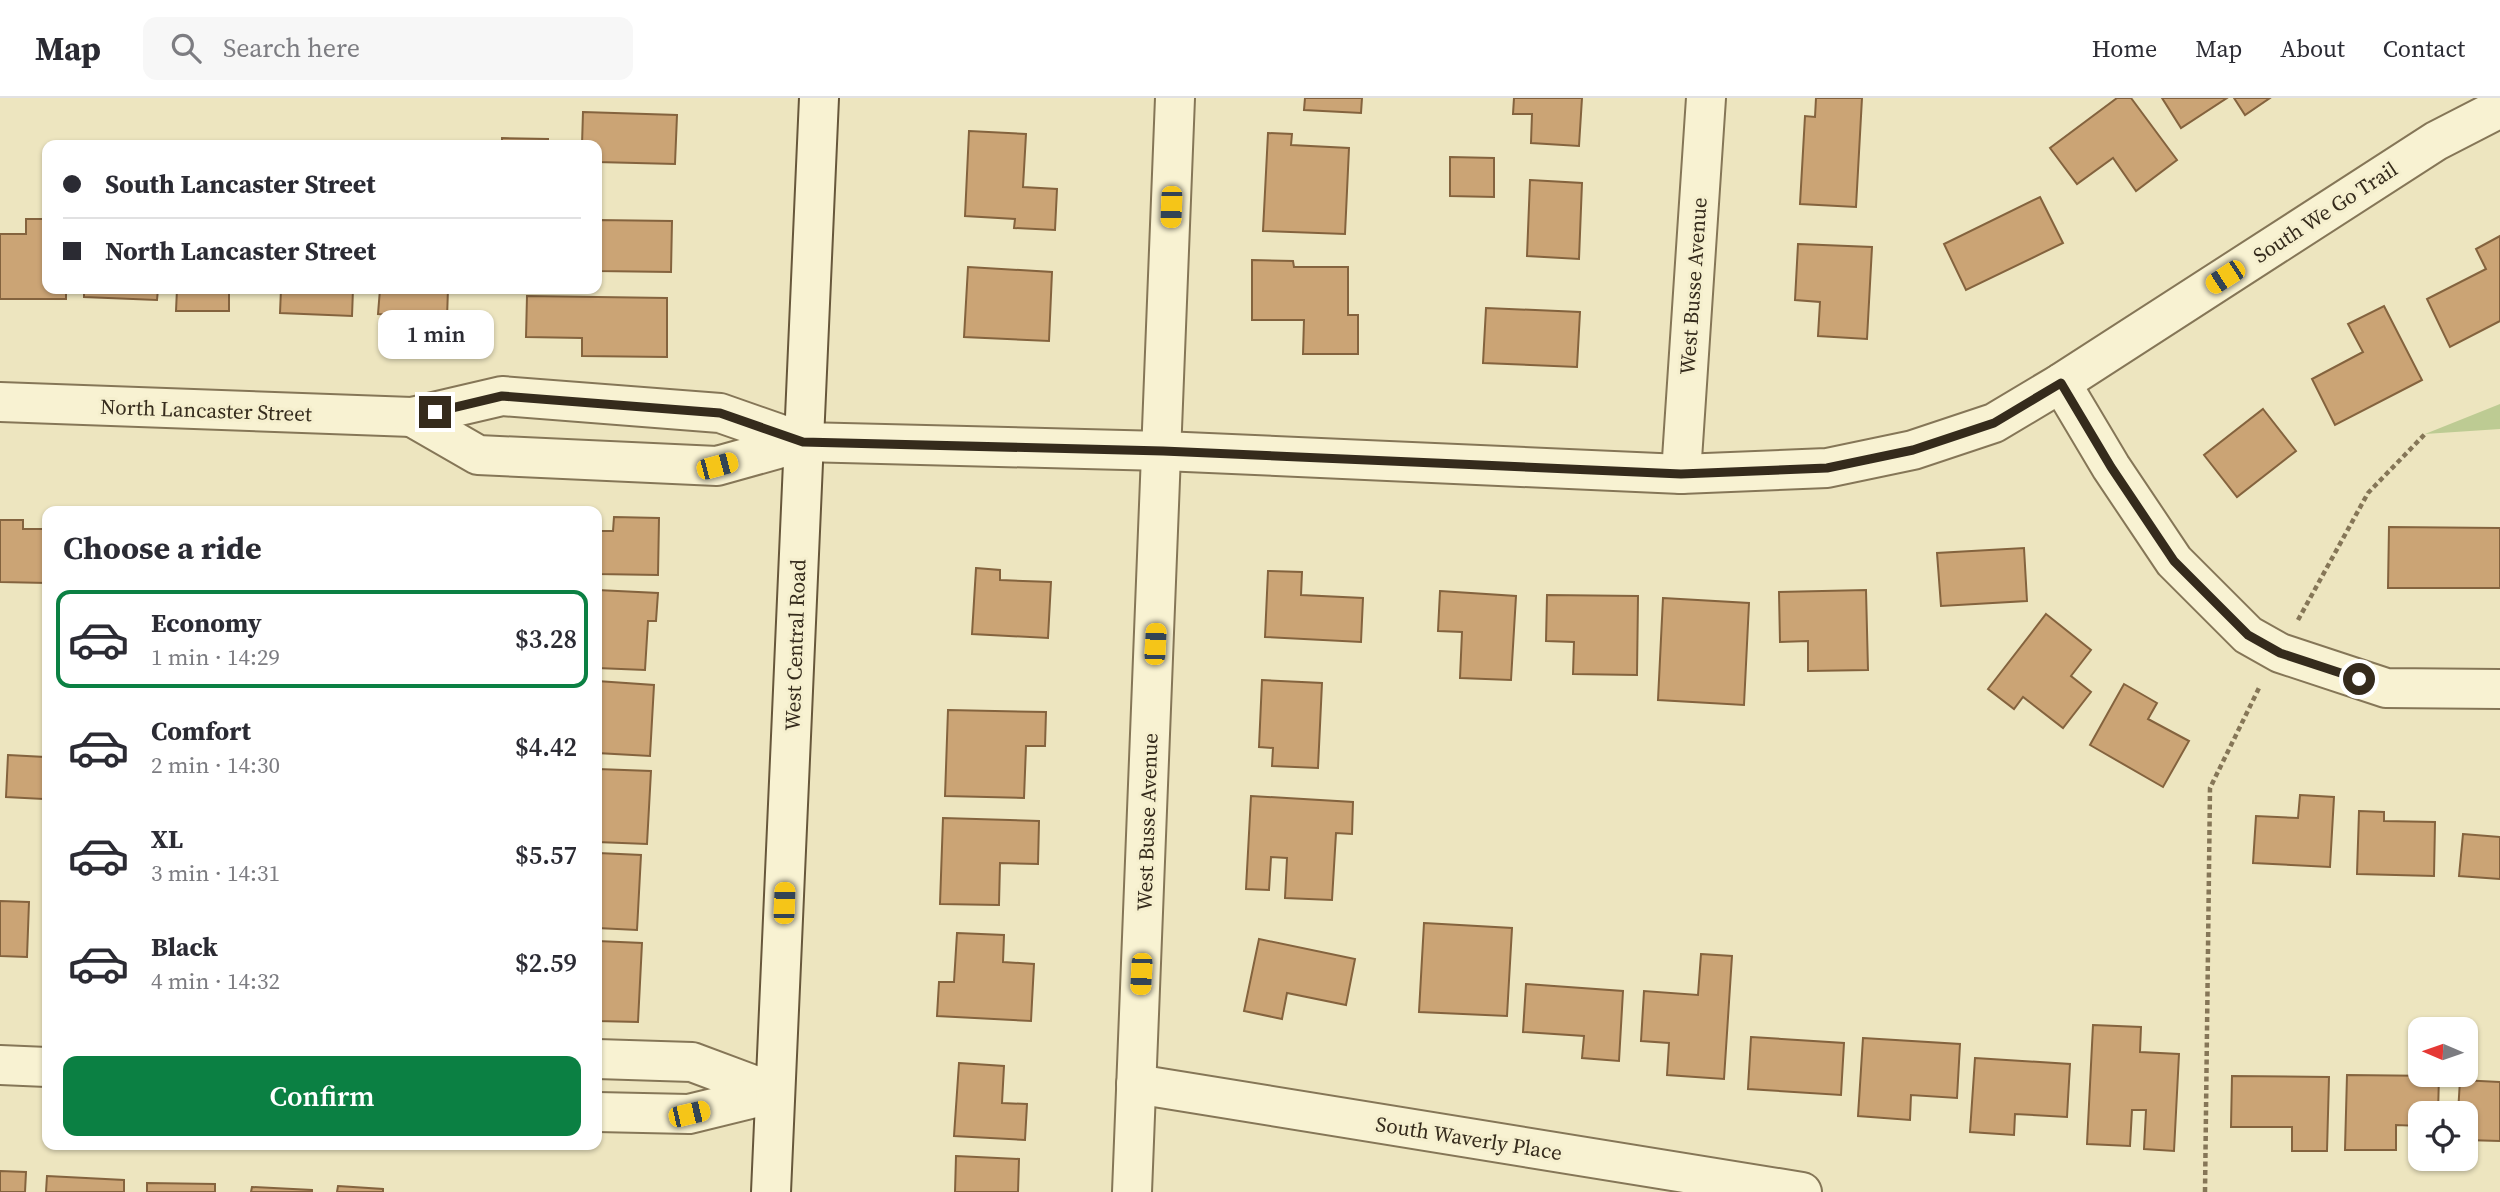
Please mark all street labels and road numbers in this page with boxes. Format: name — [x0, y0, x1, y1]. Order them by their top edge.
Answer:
street label: South We Go Trail — [2247, 154, 2403, 270]
street label: West Busse Avenue — [1672, 196, 1714, 376]
street label: North Lancaster Street — [100, 392, 313, 428]
street label: West Central Road — [778, 559, 812, 731]
street label: West Busse Avenue — [1129, 733, 1165, 911]
street label: South Waverly Place — [1374, 1109, 1564, 1167]

